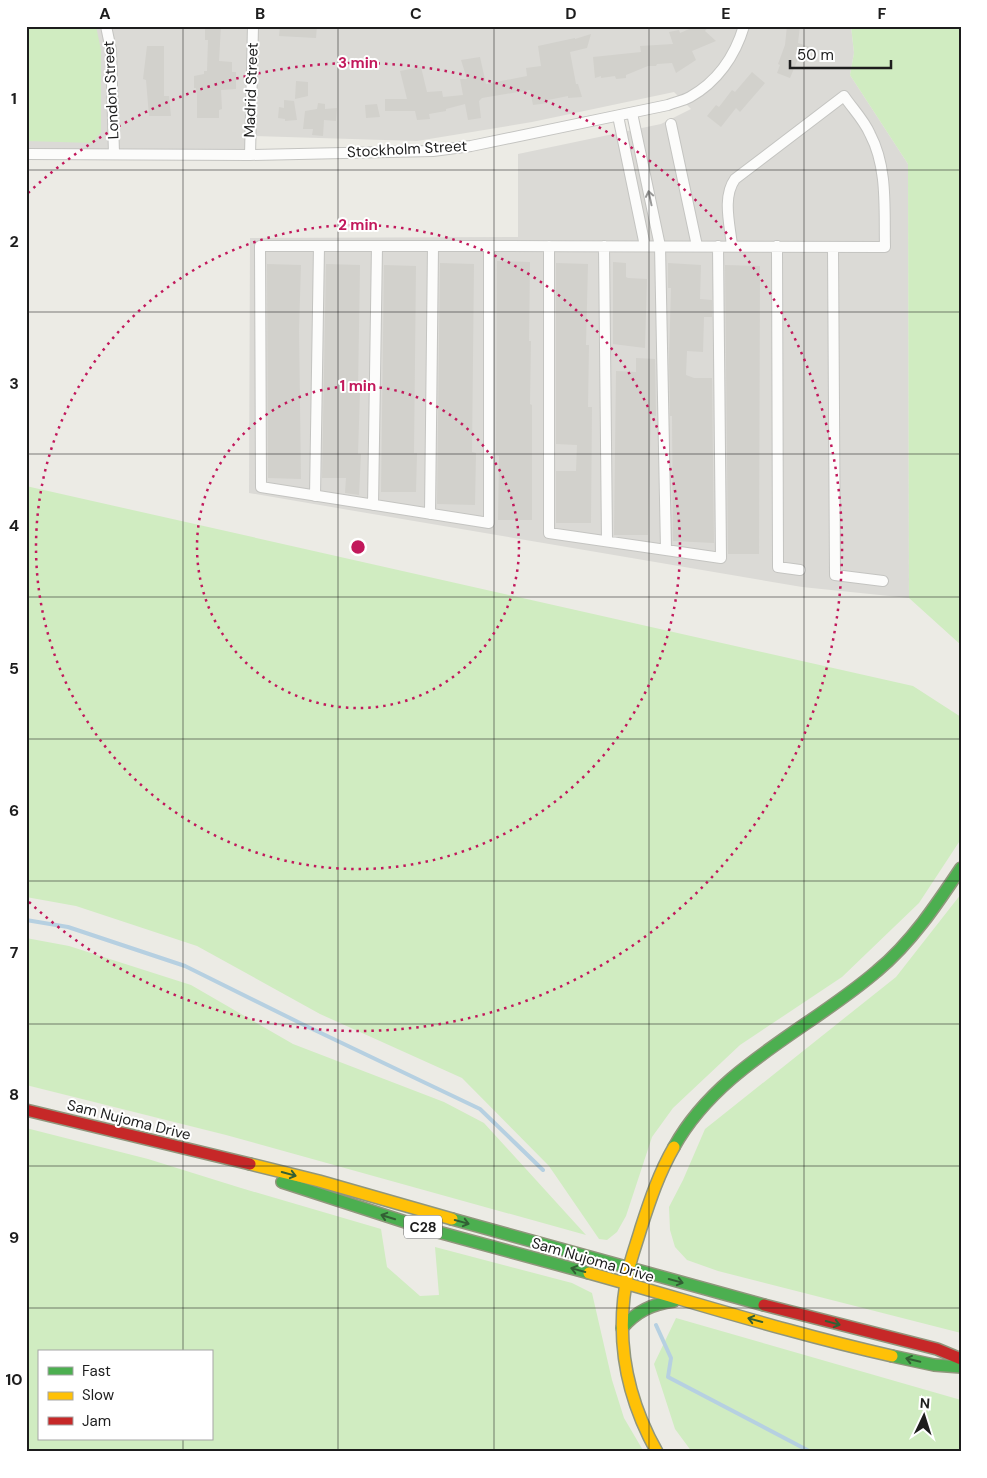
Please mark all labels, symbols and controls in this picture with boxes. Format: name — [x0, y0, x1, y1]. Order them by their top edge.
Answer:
text: A — [99, 3, 111, 24]
text: B — [255, 3, 265, 24]
text: C — [410, 3, 422, 24]
text: D — [565, 3, 577, 24]
text: E — [721, 3, 731, 24]
text: F — [878, 3, 887, 24]
scale bar — [790, 38, 891, 70]
street label: London Street — [98, 40, 124, 140]
street label: Madrid Street — [239, 42, 263, 138]
text: 50 m — [797, 45, 834, 65]
text: 3 min — [338, 53, 378, 73]
text: 1 — [11, 88, 17, 109]
street label: Stockholm Street — [346, 136, 468, 162]
one-way arrow — [645, 191, 654, 207]
text: 2 min — [338, 215, 378, 235]
text: 2 — [9, 231, 19, 252]
text: 3 — [9, 373, 19, 394]
text: 1 min — [340, 376, 376, 396]
text: 4 — [9, 515, 19, 536]
centre of rings — [349, 538, 367, 556]
text: 5 — [9, 658, 19, 679]
text: 6 — [9, 800, 19, 821]
text: 7 — [10, 942, 19, 963]
text: 8 — [9, 1084, 19, 1105]
street label: Sam Nujoma Drive — [65, 1095, 193, 1145]
one-way arrow — [280, 1170, 296, 1179]
one-way arrow — [381, 1211, 397, 1221]
road number: C28 — [404, 1216, 442, 1238]
one-way arrow — [453, 1218, 469, 1227]
text: 9 — [9, 1227, 19, 1248]
street label: Sam Nujoma Drive — [529, 1233, 657, 1287]
one-way arrow — [571, 1265, 587, 1275]
one-way arrow — [668, 1277, 684, 1286]
one-way arrow — [748, 1315, 764, 1325]
one-way arrow — [825, 1319, 841, 1328]
legend — [38, 1350, 212, 1440]
one-way arrow — [905, 1355, 921, 1364]
text: Fast — [82, 1361, 111, 1381]
text: 10 — [5, 1369, 23, 1390]
text: Slow — [82, 1385, 115, 1405]
north arrow — [900, 1390, 950, 1440]
text: N — [919, 1394, 931, 1412]
text: Jam — [82, 1411, 111, 1431]

